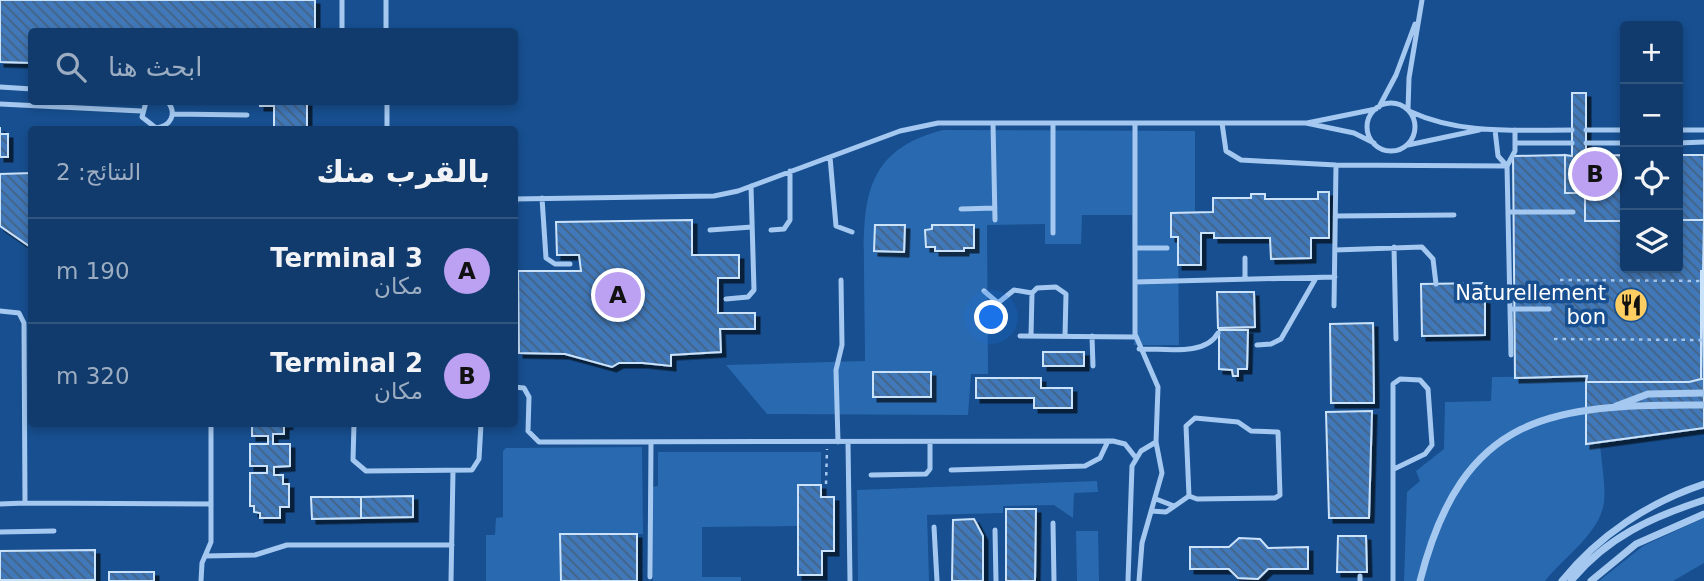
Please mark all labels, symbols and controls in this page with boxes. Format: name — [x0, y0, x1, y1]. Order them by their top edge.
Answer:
map controls — [1620, 21, 1683, 273]
button: + — [1620, 21, 1683, 84]
search box — [28, 28, 518, 105]
icon: search — [52, 48, 90, 86]
text: ابحث هنا — [108, 52, 203, 82]
button: − — [1620, 84, 1683, 147]
button: locate — [1620, 147, 1683, 210]
pin: B — [1572, 148, 1618, 200]
text: بالقرب منك — [317, 154, 490, 189]
text: النتائج: 2 — [56, 159, 141, 185]
button: layers — [1620, 210, 1683, 273]
text: Terminal 3 — [270, 243, 423, 273]
text: 190 m — [56, 258, 130, 284]
text: A — [458, 258, 476, 284]
pin: A — [595, 269, 641, 321]
text: مكان — [374, 273, 423, 299]
place label: Naturellement bon — [1455, 281, 1606, 329]
restaurant icon: Naturellement bon — [1612, 286, 1650, 324]
your location — [974, 300, 1008, 334]
text: Terminal 2 — [270, 348, 423, 378]
text: 320 m — [56, 363, 130, 389]
text: B — [458, 363, 476, 389]
text: مكان — [374, 378, 423, 404]

